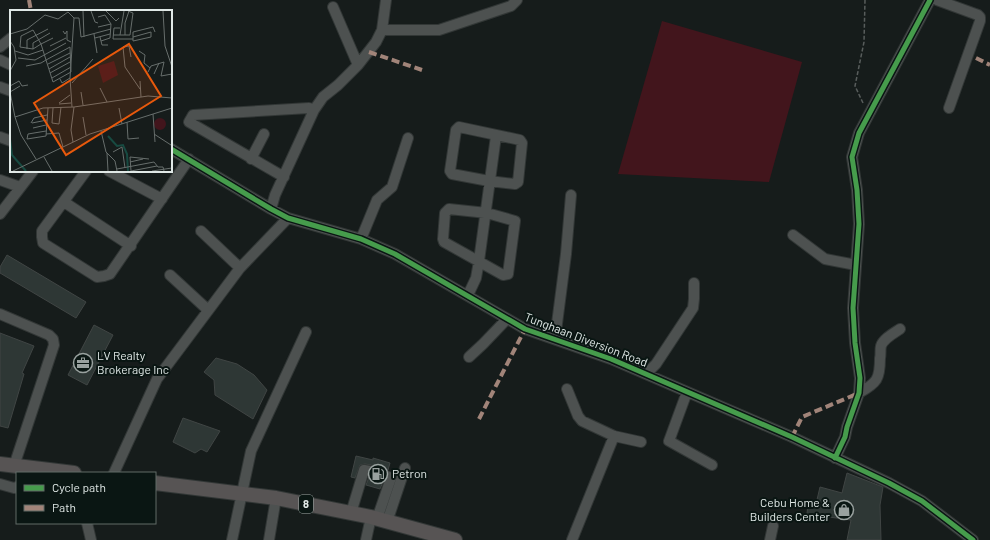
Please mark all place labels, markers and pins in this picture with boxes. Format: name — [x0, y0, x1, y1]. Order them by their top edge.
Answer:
place label: LV Realty Brokerage Inc — [97, 348, 169, 376]
office icon: LV Realty Brokerage Inc — [72, 352, 94, 374]
fuel station icon: Petron — [367, 463, 389, 485]
place label: Petron — [392, 466, 427, 480]
place label: Cebu Home & Builders Center — [750, 495, 831, 523]
shop icon: Cebu Home & Builders Center — [833, 499, 855, 521]

